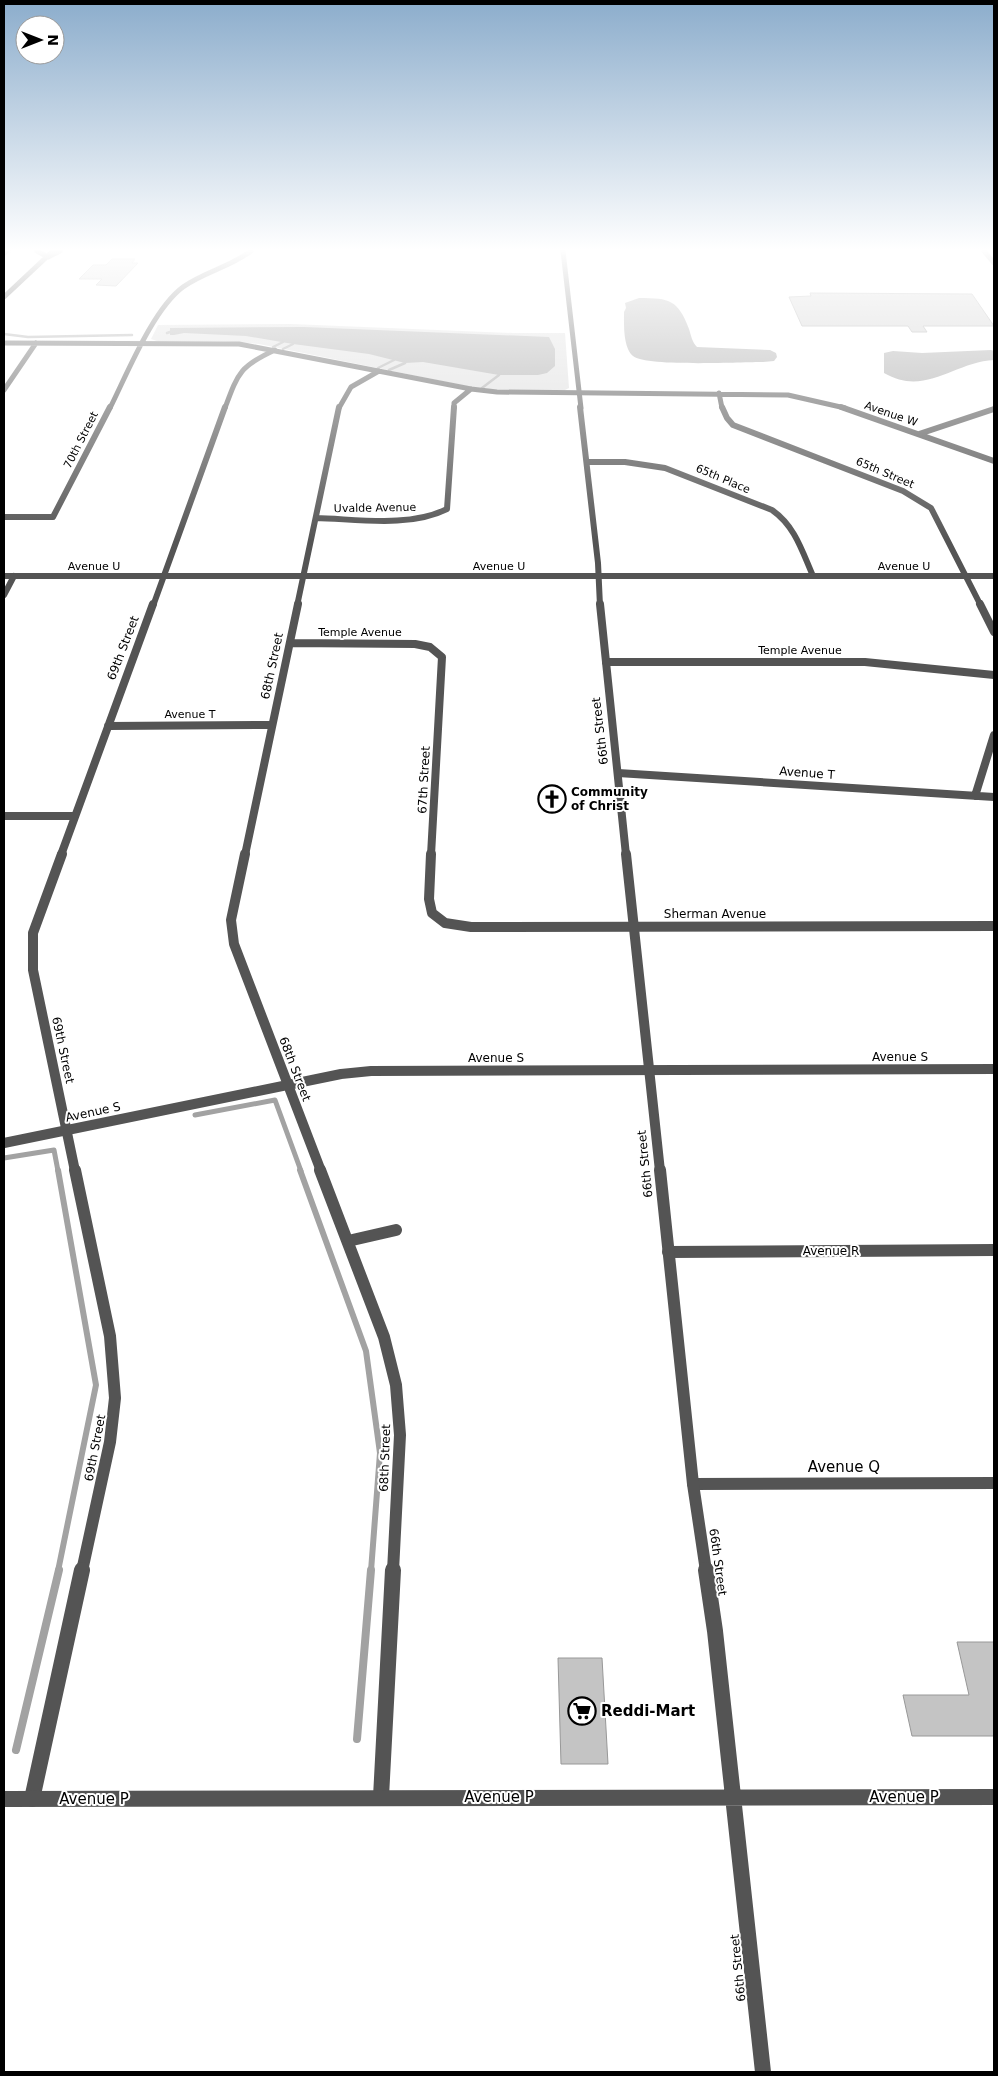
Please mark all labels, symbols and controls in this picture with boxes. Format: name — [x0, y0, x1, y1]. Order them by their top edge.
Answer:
north arrow — [15, 15, 65, 65]
text: N — [45, 34, 61, 46]
street label: Avenue W — [863, 399, 919, 429]
street label: 70th Street — [61, 409, 101, 471]
street label: 65th Street — [854, 455, 917, 491]
street label: 65th Place — [694, 462, 752, 496]
street label: Uvalde Avenue — [334, 501, 417, 515]
street label: Avenue U — [68, 560, 120, 573]
street label: Avenue U — [473, 560, 525, 573]
street label: Avenue U — [878, 560, 930, 573]
street label: 69th Street — [104, 614, 142, 682]
street label: Temple Avenue — [317, 626, 402, 639]
street label: 68th Street — [258, 631, 286, 701]
street label: Temple Avenue — [757, 644, 842, 657]
street label: 66th Street — [589, 696, 611, 766]
street label: Avenue T — [164, 708, 216, 721]
street label: 67th Street — [415, 745, 433, 814]
street label: Avenue T — [779, 764, 836, 782]
church icon: Community of Christ — [537, 784, 567, 814]
place label: Community of Christ — [571, 785, 648, 813]
street label: Sherman Avenue — [664, 907, 766, 921]
street label: 69th Street — [49, 1015, 77, 1085]
street label: 68th Street — [276, 1035, 314, 1103]
street label: Avenue S — [872, 1050, 928, 1064]
street label: Avenue S — [468, 1051, 524, 1065]
street label: Avenue S — [64, 1099, 122, 1125]
street label: 66th Street — [634, 1129, 656, 1198]
street label: Avenue R — [803, 1244, 859, 1258]
street label: 69th Street — [82, 1413, 108, 1483]
street label: 68th Street — [377, 1424, 393, 1492]
street label: Avenue Q — [808, 1458, 880, 1476]
street label: 66th Street — [706, 1527, 730, 1597]
supermarket icon: Reddi-Mart — [567, 1696, 597, 1726]
place label: Reddi-Mart — [601, 1702, 695, 1720]
street label: Avenue P — [464, 1788, 534, 1806]
street label: Avenue P — [869, 1788, 939, 1806]
street label: Avenue P — [59, 1790, 129, 1808]
street label: 66th Street — [727, 1933, 749, 2002]

